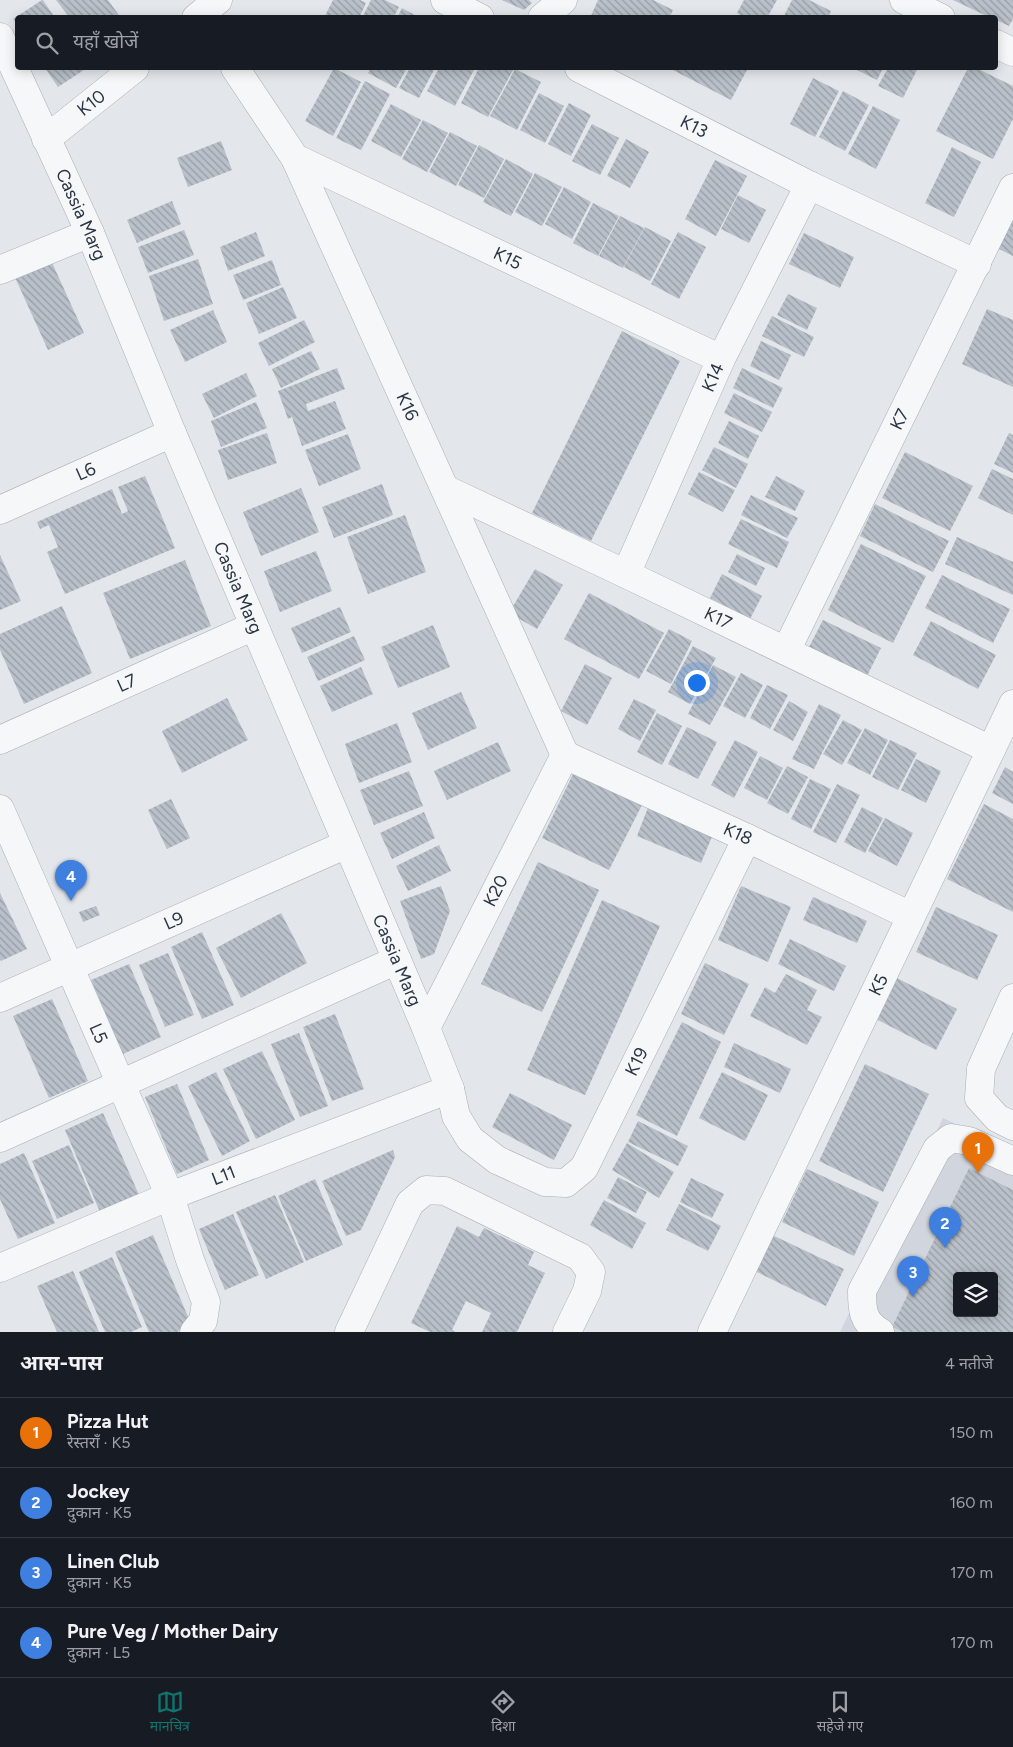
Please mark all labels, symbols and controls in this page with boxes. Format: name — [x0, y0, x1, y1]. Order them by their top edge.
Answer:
search box — [15, 15, 998, 70]
icon: search — [33, 29, 61, 57]
text: यहाँ खोजें — [73, 30, 138, 53]
street label: K10 — [73, 85, 110, 121]
street label: K13 — [676, 110, 712, 143]
street label: Cassia Marg — [51, 165, 111, 263]
street label: K15 — [490, 242, 525, 274]
street label: K14 — [697, 359, 729, 395]
street label: K16 — [392, 389, 423, 424]
street label: K7 — [885, 405, 914, 433]
street label: L6 — [72, 458, 99, 486]
street label: Cassia Marg — [209, 538, 267, 637]
street label: K17 — [700, 602, 736, 634]
street label: L7 — [114, 669, 140, 697]
your location — [684, 670, 710, 696]
street label: K18 — [720, 818, 756, 850]
pin: 4 — [55, 860, 87, 901]
street label: K20 — [479, 871, 513, 910]
street label: L9 — [160, 907, 187, 935]
street label: Cassia Marg — [368, 911, 426, 1009]
street label: K5 — [864, 970, 893, 999]
street label: L5 — [84, 1020, 113, 1047]
street label: K19 — [620, 1044, 653, 1079]
pin: 1 — [962, 1132, 994, 1173]
street label: L11 — [208, 1161, 239, 1190]
pin: 2 — [929, 1207, 961, 1248]
pin: 3 — [897, 1256, 929, 1297]
map controls — [953, 1272, 998, 1317]
button: layers — [953, 1272, 998, 1317]
text: आस-पास — [20, 1350, 103, 1375]
text: 4 नतीजे — [945, 1354, 993, 1373]
text: Pizza Hut — [67, 1410, 149, 1433]
text: 1 — [33, 1423, 39, 1442]
text: 150 m — [949, 1423, 993, 1442]
text: रेस्तराँ · K5 — [67, 1433, 131, 1452]
text: Jockey — [67, 1480, 130, 1503]
text: 2 — [31, 1493, 41, 1512]
text: 160 m — [950, 1493, 993, 1512]
text: दुकान · K5 — [67, 1503, 132, 1522]
text: Linen Club — [67, 1550, 159, 1573]
text: 3 — [32, 1563, 40, 1582]
text: 170 m — [950, 1563, 993, 1582]
text: दुकान · K5 — [67, 1573, 132, 1592]
text: Pure Veg / Mother Dairy — [67, 1620, 278, 1643]
text: 4 — [31, 1633, 41, 1652]
text: 170 m — [950, 1633, 993, 1652]
text: दुकान · L5 — [67, 1643, 130, 1662]
tab: मानचित्र — [150, 1688, 190, 1737]
tab: दिशा — [489, 1688, 517, 1737]
tab: सहेजे गए — [817, 1688, 863, 1737]

